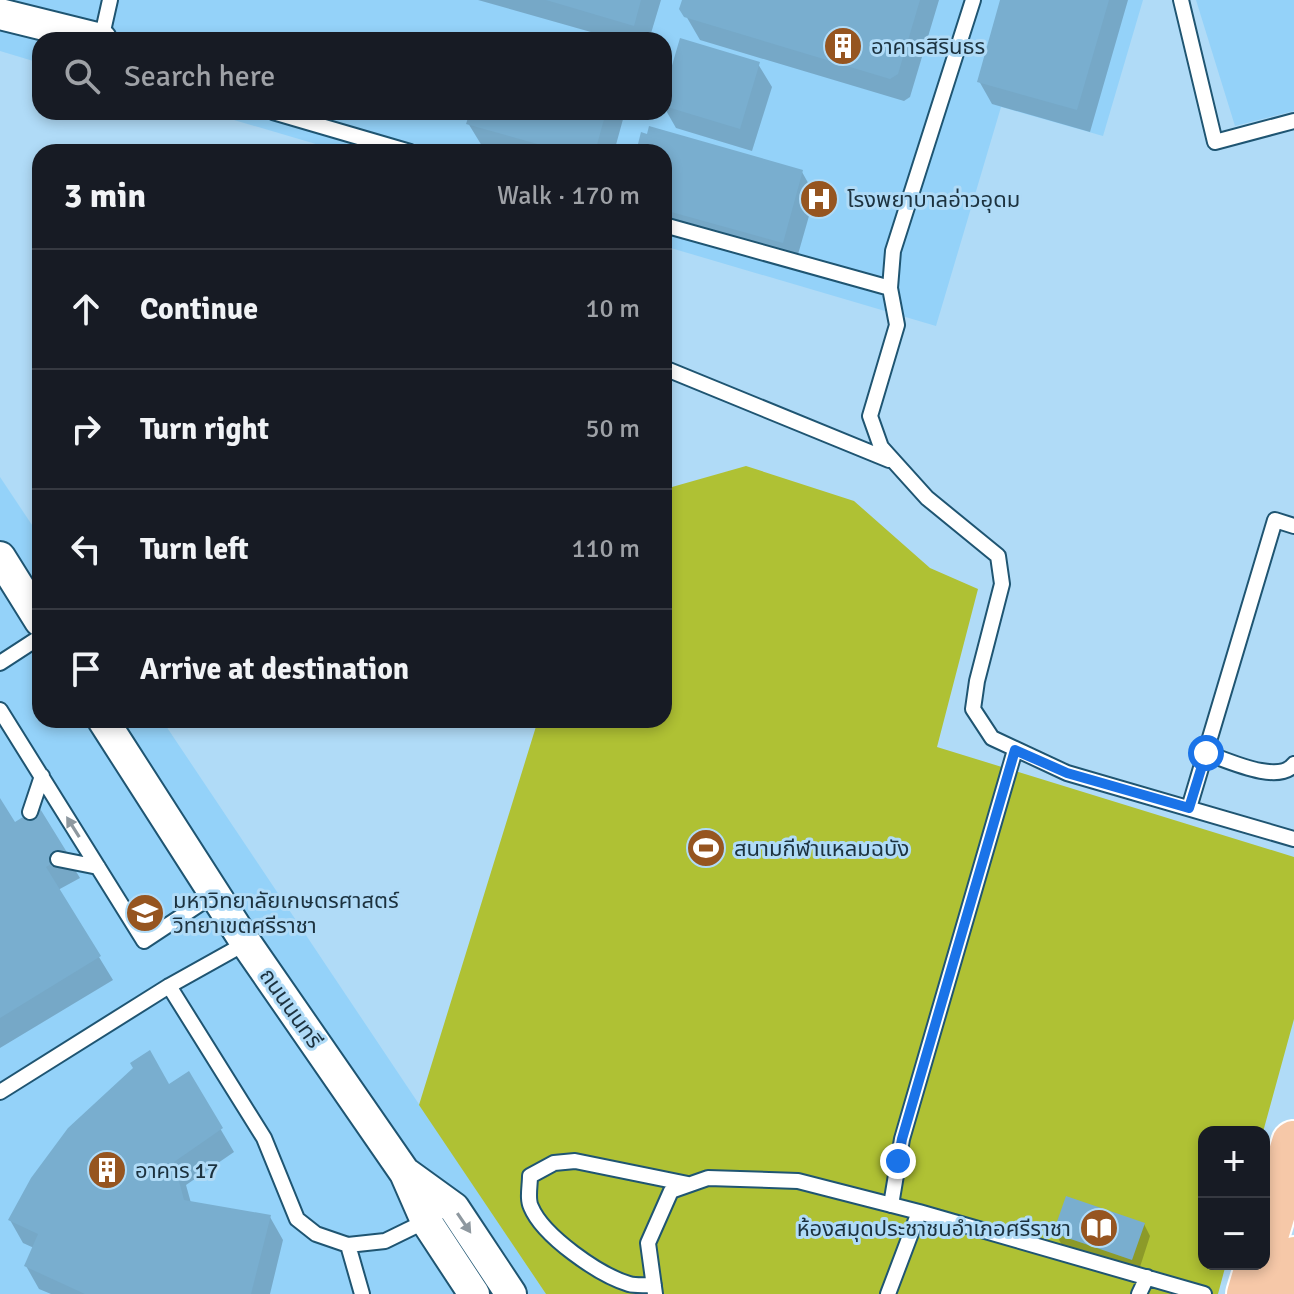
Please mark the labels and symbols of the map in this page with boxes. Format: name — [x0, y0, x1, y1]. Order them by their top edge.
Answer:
building icon: อาคารสิรินธร — [822, 25, 864, 67]
place label: อาคารสิรินธร — [871, 33, 985, 60]
hospital icon: โรงพยาบาลอ่าวอุดม — [798, 178, 840, 220]
place label: โรงพยาบาลอ่าวอุดม — [847, 186, 1020, 213]
route start — [1188, 735, 1224, 771]
one-way arrow — [66, 816, 80, 838]
sports icon: สนามกีฬาแหลมฉบัง — [685, 827, 727, 869]
place label: สนามกีฬาแหลมฉบัง — [734, 835, 909, 862]
place label: มหาวิทยาลัยเกษตรศาสตร์ วิทยาเขตศรีราชา — [172, 887, 400, 939]
school or university icon: มหาวิทยาลัยเกษตรศาสตร์ วิทยาเขตศรีราชา — [124, 892, 166, 934]
street label: ถนนนนทรี — [254, 963, 328, 1053]
route end — [880, 1143, 916, 1179]
building icon: อาคาร 17 — [86, 1149, 128, 1191]
place label: อาคาร 17 — [135, 1157, 218, 1184]
library icon: ห้องสมุดประชาชนอำเภอศรีราชา — [1078, 1207, 1120, 1249]
one-way arrow — [456, 1213, 471, 1234]
place label: ห้องสมุดประชาชนอำเภอศรีราชา — [797, 1215, 1071, 1242]

